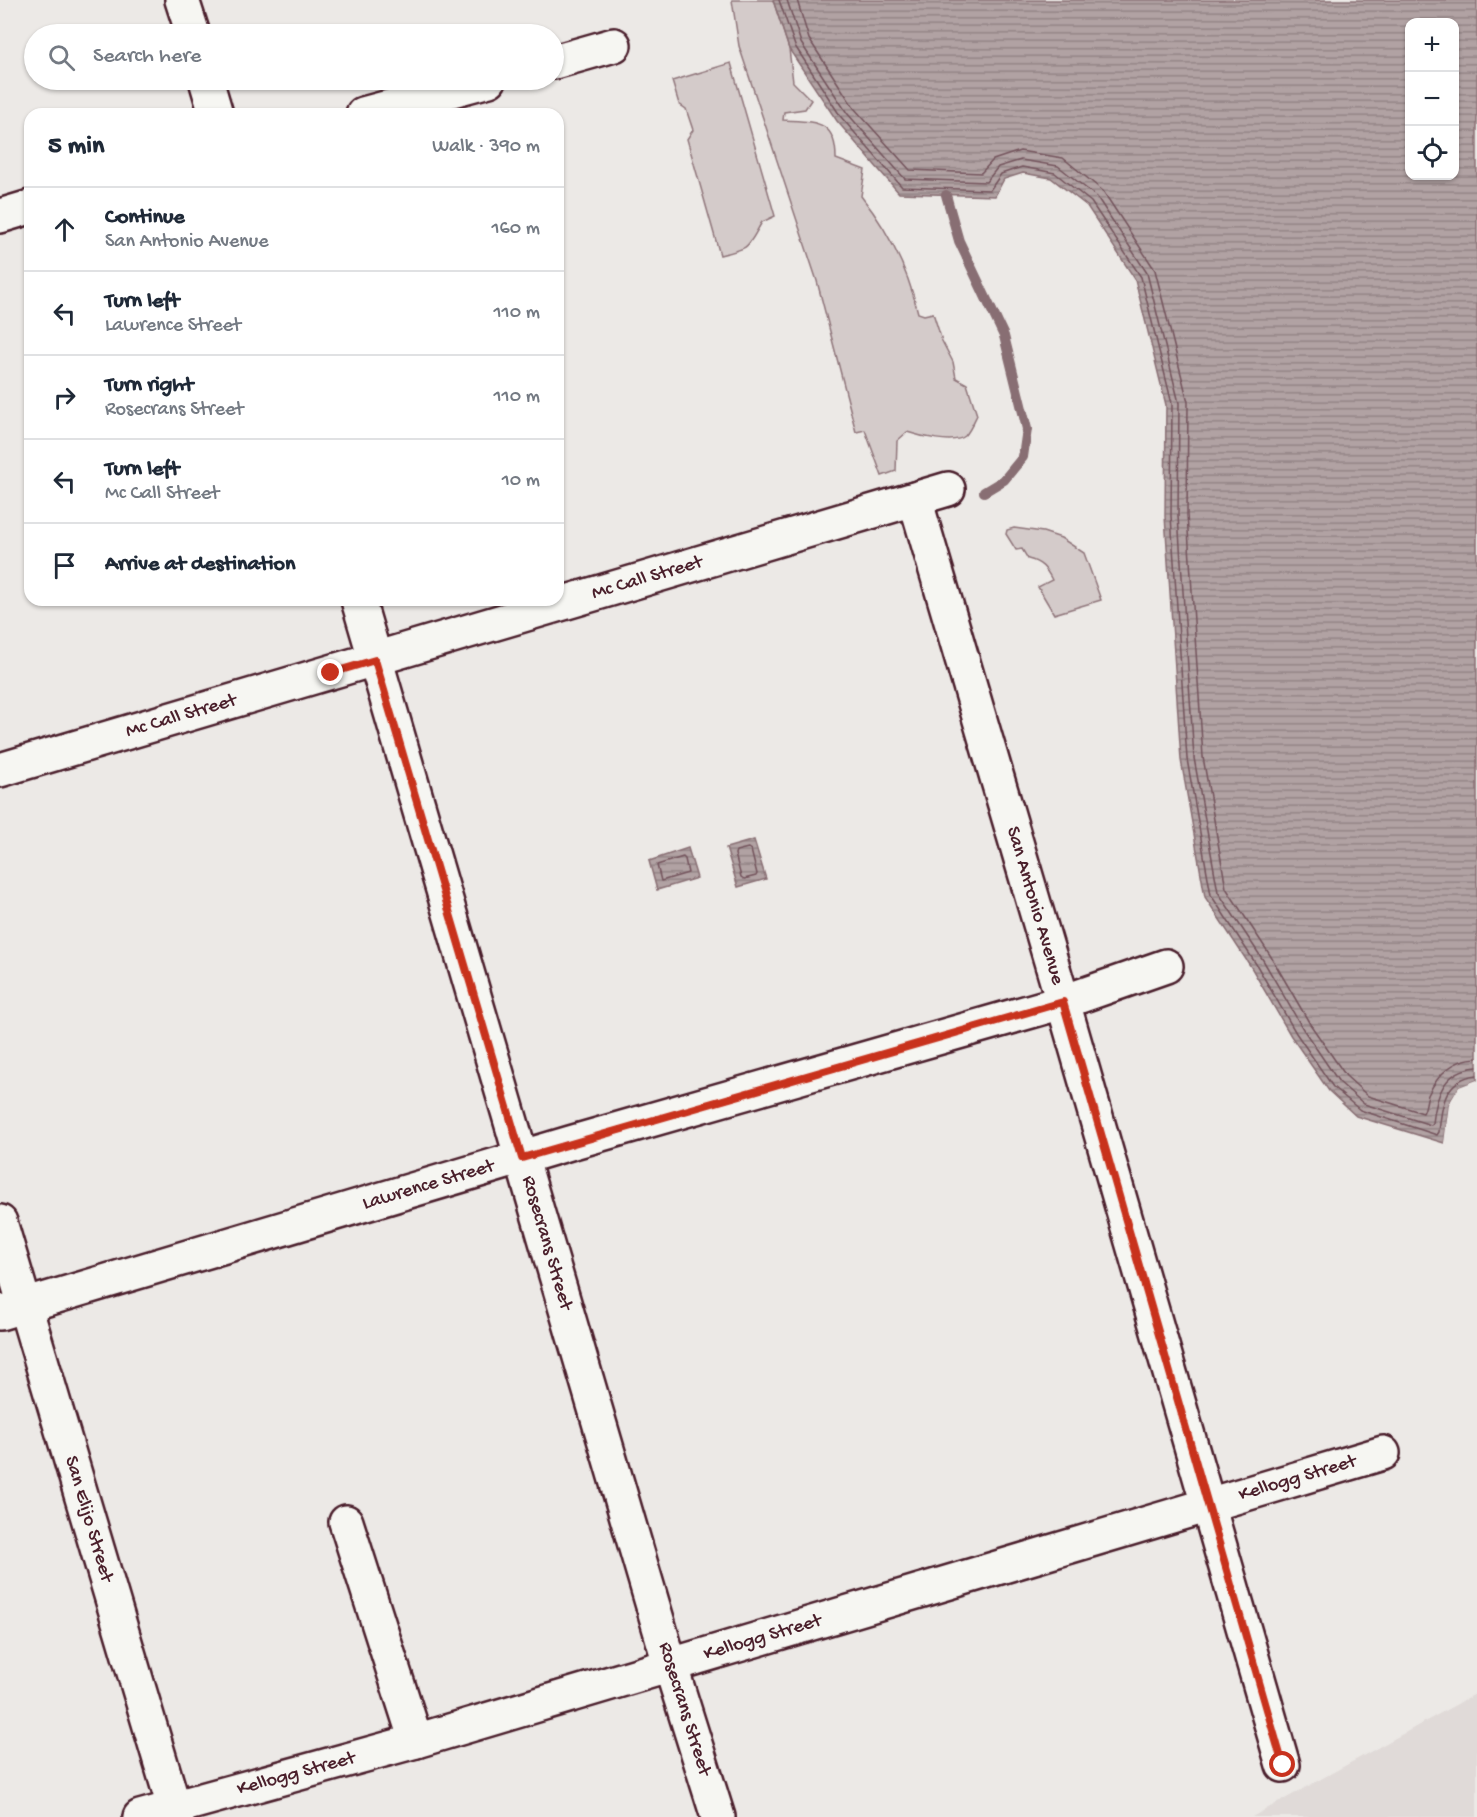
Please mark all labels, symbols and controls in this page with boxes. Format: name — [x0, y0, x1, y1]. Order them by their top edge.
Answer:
map controls — [1405, 18, 1459, 180]
button: + — [1405, 18, 1459, 72]
search box — [24, 24, 564, 90]
icon: search — [45, 41, 78, 74]
text: Search here — [93, 44, 201, 70]
button: − — [1405, 72, 1459, 126]
button: locate — [1405, 126, 1459, 180]
text: 5 min — [48, 132, 104, 163]
text: Walk · 390 m — [432, 136, 540, 159]
text: Continue — [105, 205, 185, 231]
icon: ahead — [48, 213, 81, 246]
text: 160 m — [491, 218, 540, 241]
text: San Antonio Avenue — [105, 231, 269, 254]
text: Turn left — [105, 289, 179, 315]
icon: left — [48, 297, 81, 330]
text: 110 m — [494, 302, 540, 325]
text: Lawrence Street — [105, 315, 241, 338]
text: Turn right — [105, 373, 193, 399]
icon: right — [48, 381, 81, 414]
text: 110 m — [494, 386, 540, 409]
text: Rosecrans Street — [105, 399, 243, 422]
text: Turn left — [105, 457, 179, 483]
icon: left — [48, 465, 81, 498]
text: 10 m — [502, 470, 540, 493]
text: Mc Call Street — [105, 483, 219, 506]
icon: arrive — [48, 549, 81, 582]
street label: Mc Call Street — [589, 550, 707, 605]
text: Arrive at destination — [105, 552, 295, 578]
route end — [317, 659, 343, 685]
street label: Mc Call Street — [123, 688, 241, 744]
street label: San Antonio Avenue — [1001, 824, 1069, 988]
street label: Lawrence Street — [360, 1154, 499, 1216]
street label: Rosecrans Street — [516, 1173, 578, 1314]
street label: Kellogg Street — [1236, 1450, 1361, 1507]
street label: San Elijo Street — [59, 1453, 118, 1587]
street label: Kellogg Street — [701, 1609, 826, 1666]
street label: Rosecrans Street — [653, 1640, 716, 1780]
street label: Kellogg Street — [235, 1746, 360, 1801]
route start — [1269, 1751, 1295, 1777]

